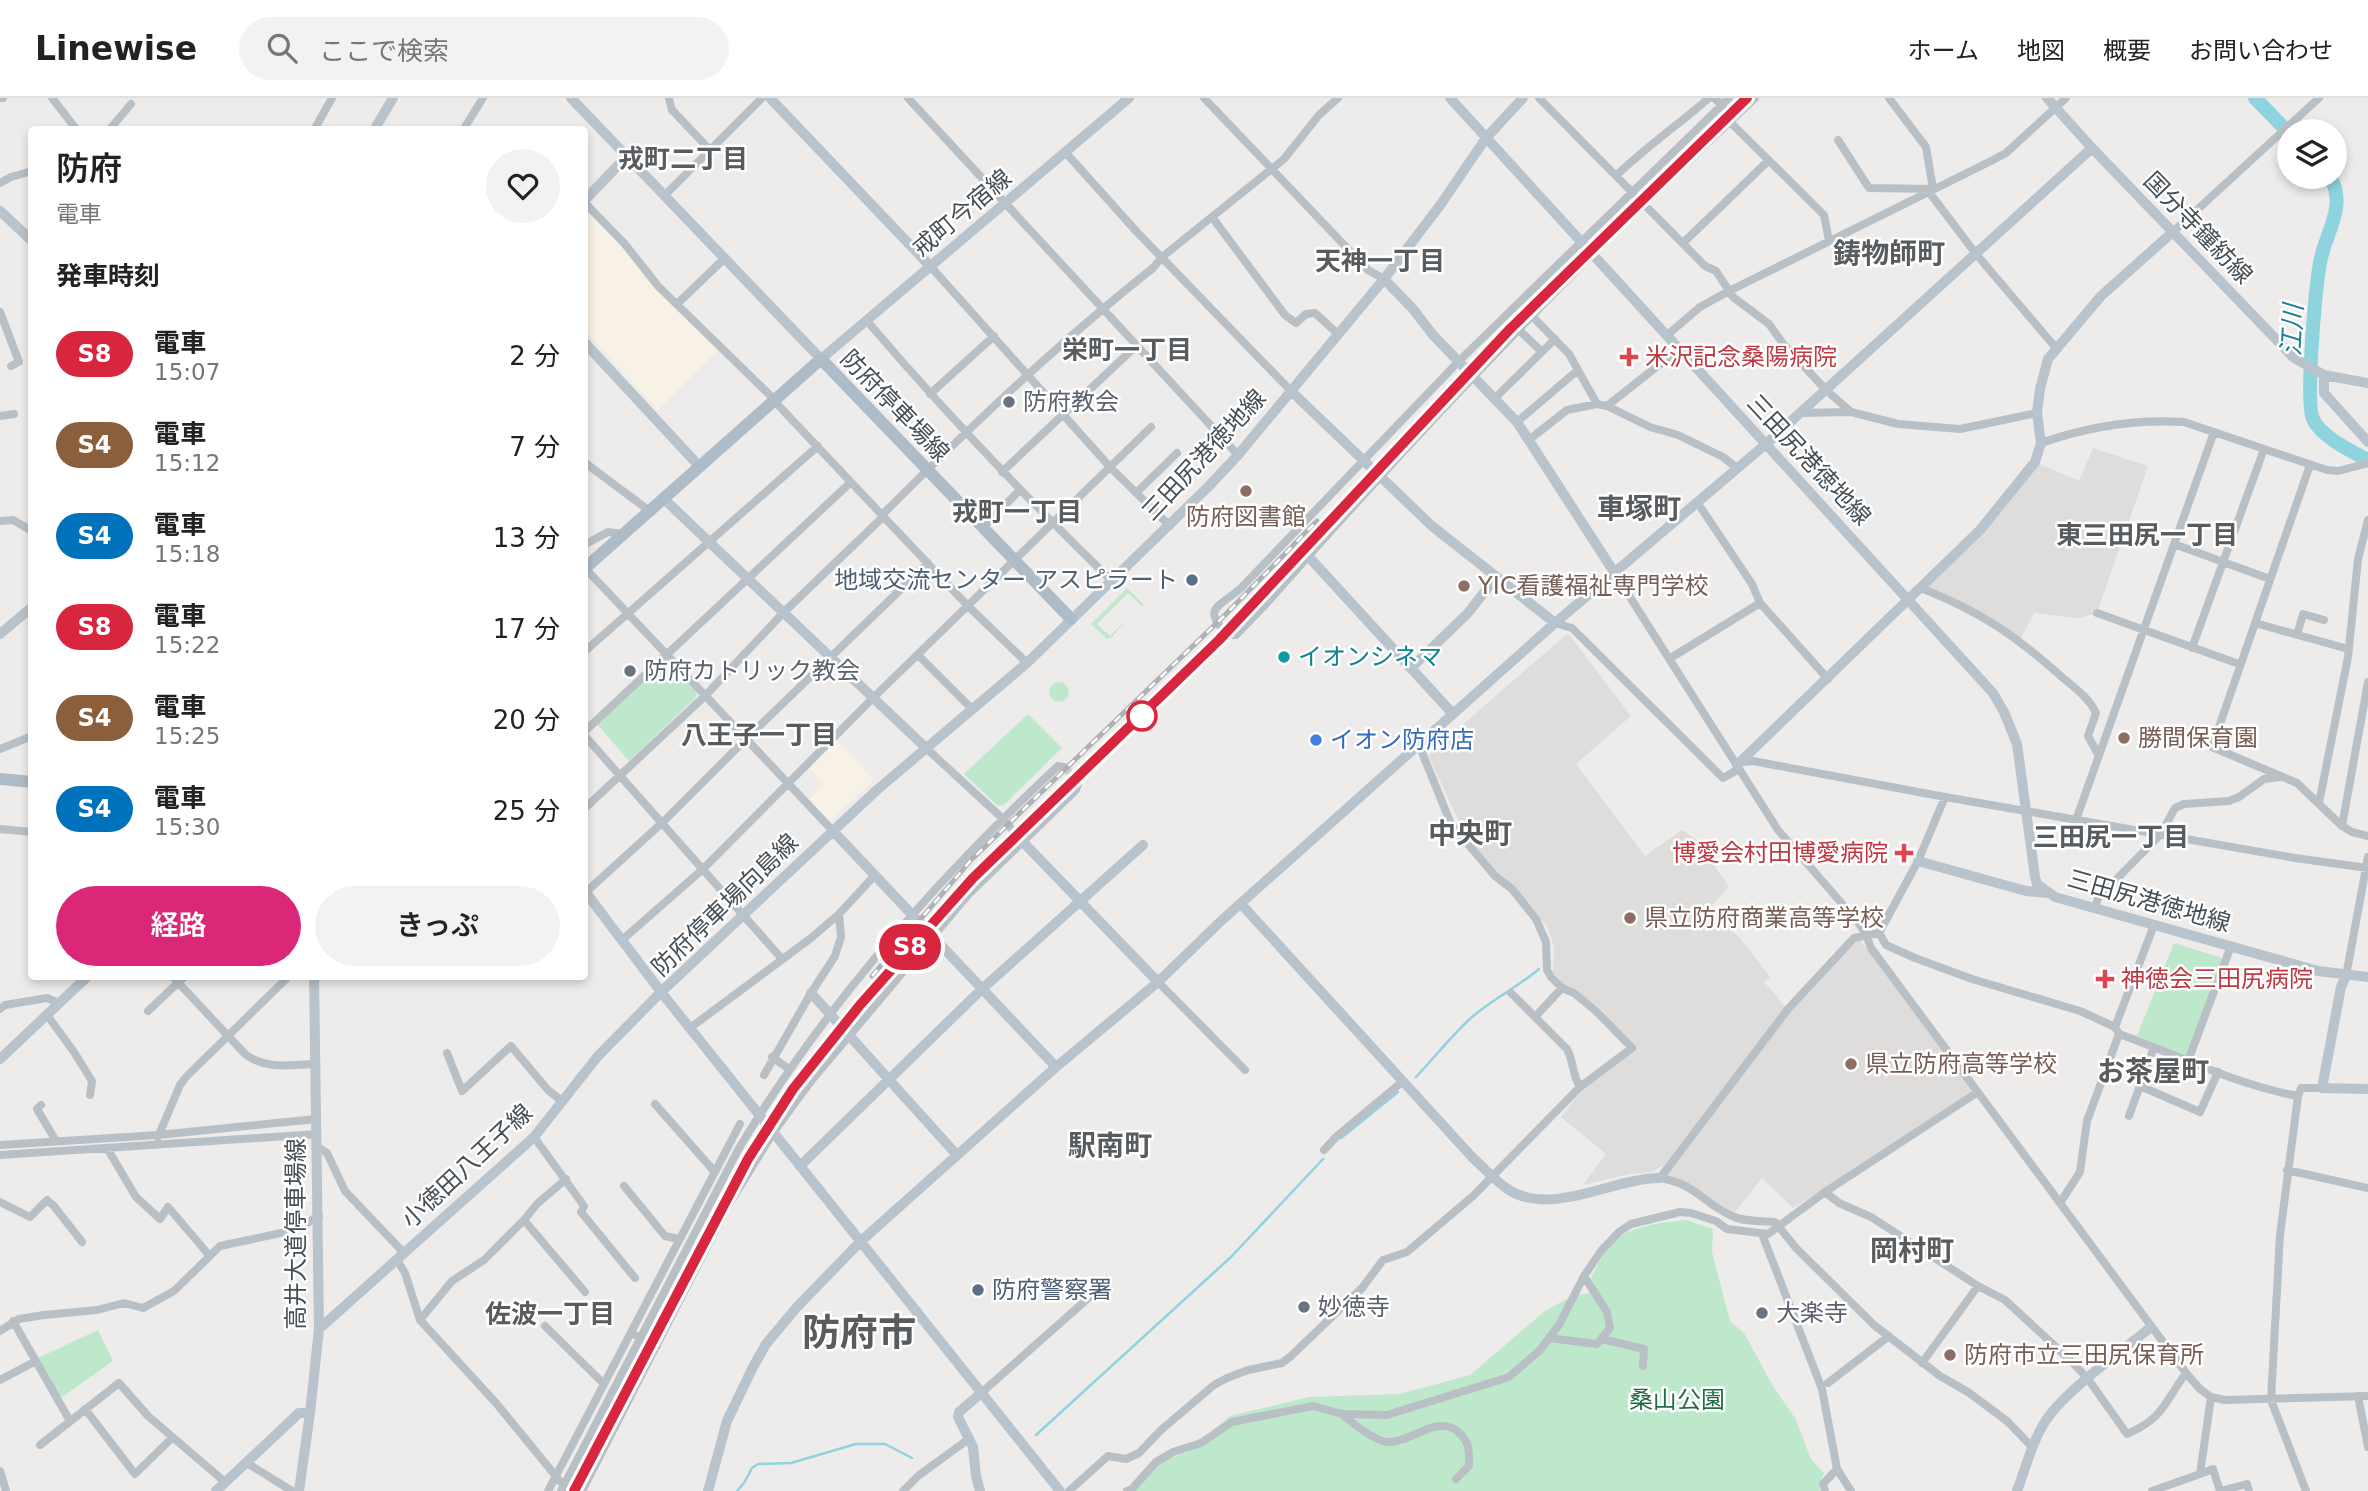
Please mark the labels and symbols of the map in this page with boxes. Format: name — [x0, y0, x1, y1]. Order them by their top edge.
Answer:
district label: 戎町二丁目 — [618, 144, 748, 174]
street label: 戒町今宿線 — [907, 164, 1017, 262]
street label: 国分寺鐘紡線 — [2138, 166, 2258, 290]
district label: 鋳物師町 — [1833, 237, 1945, 270]
district label: 天神一丁目 — [1315, 246, 1445, 276]
water label: 江川 — [2276, 300, 2308, 357]
district label: 栄町一丁目 — [1062, 335, 1192, 365]
place label: 米沢記念桑陽病院 — [1645, 343, 1837, 371]
street label: 防府停車場線 — [835, 344, 955, 468]
marker: 米沢記念桑陽病院 — [1619, 347, 1639, 367]
street label: 三田尻港徳地線 — [1136, 384, 1272, 526]
place label: 防府教会 — [1023, 388, 1119, 416]
street label: 三田尻港徳地線 — [1741, 389, 1877, 531]
marker: 防府教会 — [1001, 394, 1017, 410]
marker: 防府図書館 — [1238, 483, 1254, 499]
district label: 車塚町 — [1597, 492, 1681, 525]
district label: 戎町一丁目 — [952, 497, 1082, 527]
place label: 防府図書館 — [1186, 503, 1306, 531]
district label: 東三田尻一丁目 — [2056, 520, 2238, 550]
place label: 地域交流センター アスピラート — [834, 566, 1178, 594]
marker: 地域交流センター アスピラート — [1184, 572, 1200, 588]
place label: YIC看護福祉専門学校 — [1477, 572, 1709, 600]
marker: YIC看護福祉専門学校 — [1456, 578, 1472, 594]
place label: イオンシネマ — [1298, 643, 1442, 671]
marker: イオンシネマ — [1276, 649, 1292, 665]
place label: 防府カトリック教会 — [644, 657, 860, 685]
marker: 防府カトリック教会 — [622, 663, 638, 679]
unlabelled marker — [1127, 701, 1157, 731]
district label: 八王子一丁目 — [681, 720, 837, 750]
place label: 勝間保育園 — [2138, 724, 2258, 752]
place label: イオン防府店 — [1330, 726, 1474, 754]
marker: 勝間保育園 — [2116, 730, 2132, 746]
marker: イオン防府店 — [1308, 732, 1324, 748]
district label: 中央町 — [1428, 817, 1512, 850]
district label: 三田尻一丁目 — [2033, 822, 2189, 852]
street label: 防府停車場向島線 — [646, 828, 804, 982]
place label: 博愛会村田博愛病院 — [1672, 839, 1888, 867]
marker: 博愛会村田博愛病院 — [1894, 843, 1914, 863]
street label: 三田尻港徳地線 — [2064, 864, 2234, 938]
place label: 県立防府商業高等学校 — [1644, 904, 1884, 932]
marker: 県立防府商業高等学校 — [1622, 910, 1638, 926]
line badge: S8 — [878, 924, 942, 970]
place label: 神徳会三田尻病院 — [2121, 965, 2313, 993]
marker: 神徳会三田尻病院 — [2095, 969, 2115, 989]
place label: 県立防府高等学校 — [1865, 1050, 2057, 1078]
district label: お茶屋町 — [2097, 1055, 2209, 1088]
marker: 県立防府高等学校 — [1843, 1056, 1859, 1072]
street label: 小徳田八王子線 — [396, 1098, 538, 1234]
district label: 駅南町 — [1068, 1129, 1152, 1162]
street label: 高井大道停車場線 — [282, 1138, 310, 1330]
district label: 岡村町 — [1870, 1234, 1954, 1267]
place label: 防府警察署 — [992, 1276, 1112, 1304]
marker: 防府警察署 — [970, 1282, 986, 1298]
place label: 妙徳寺 — [1318, 1293, 1390, 1321]
district label: 佐波一丁目 — [485, 1299, 615, 1329]
marker: 妙徳寺 — [1296, 1299, 1312, 1315]
place label: 大楽寺 — [1776, 1299, 1848, 1327]
marker: 大楽寺 — [1754, 1305, 1770, 1321]
district label: 防府市 — [802, 1311, 916, 1355]
place label: 防府市立三田尻保育所 — [1964, 1341, 2204, 1369]
marker: 防府市立三田尻保育所 — [1942, 1347, 1958, 1363]
park label: 桑山公園 — [1629, 1386, 1725, 1414]

